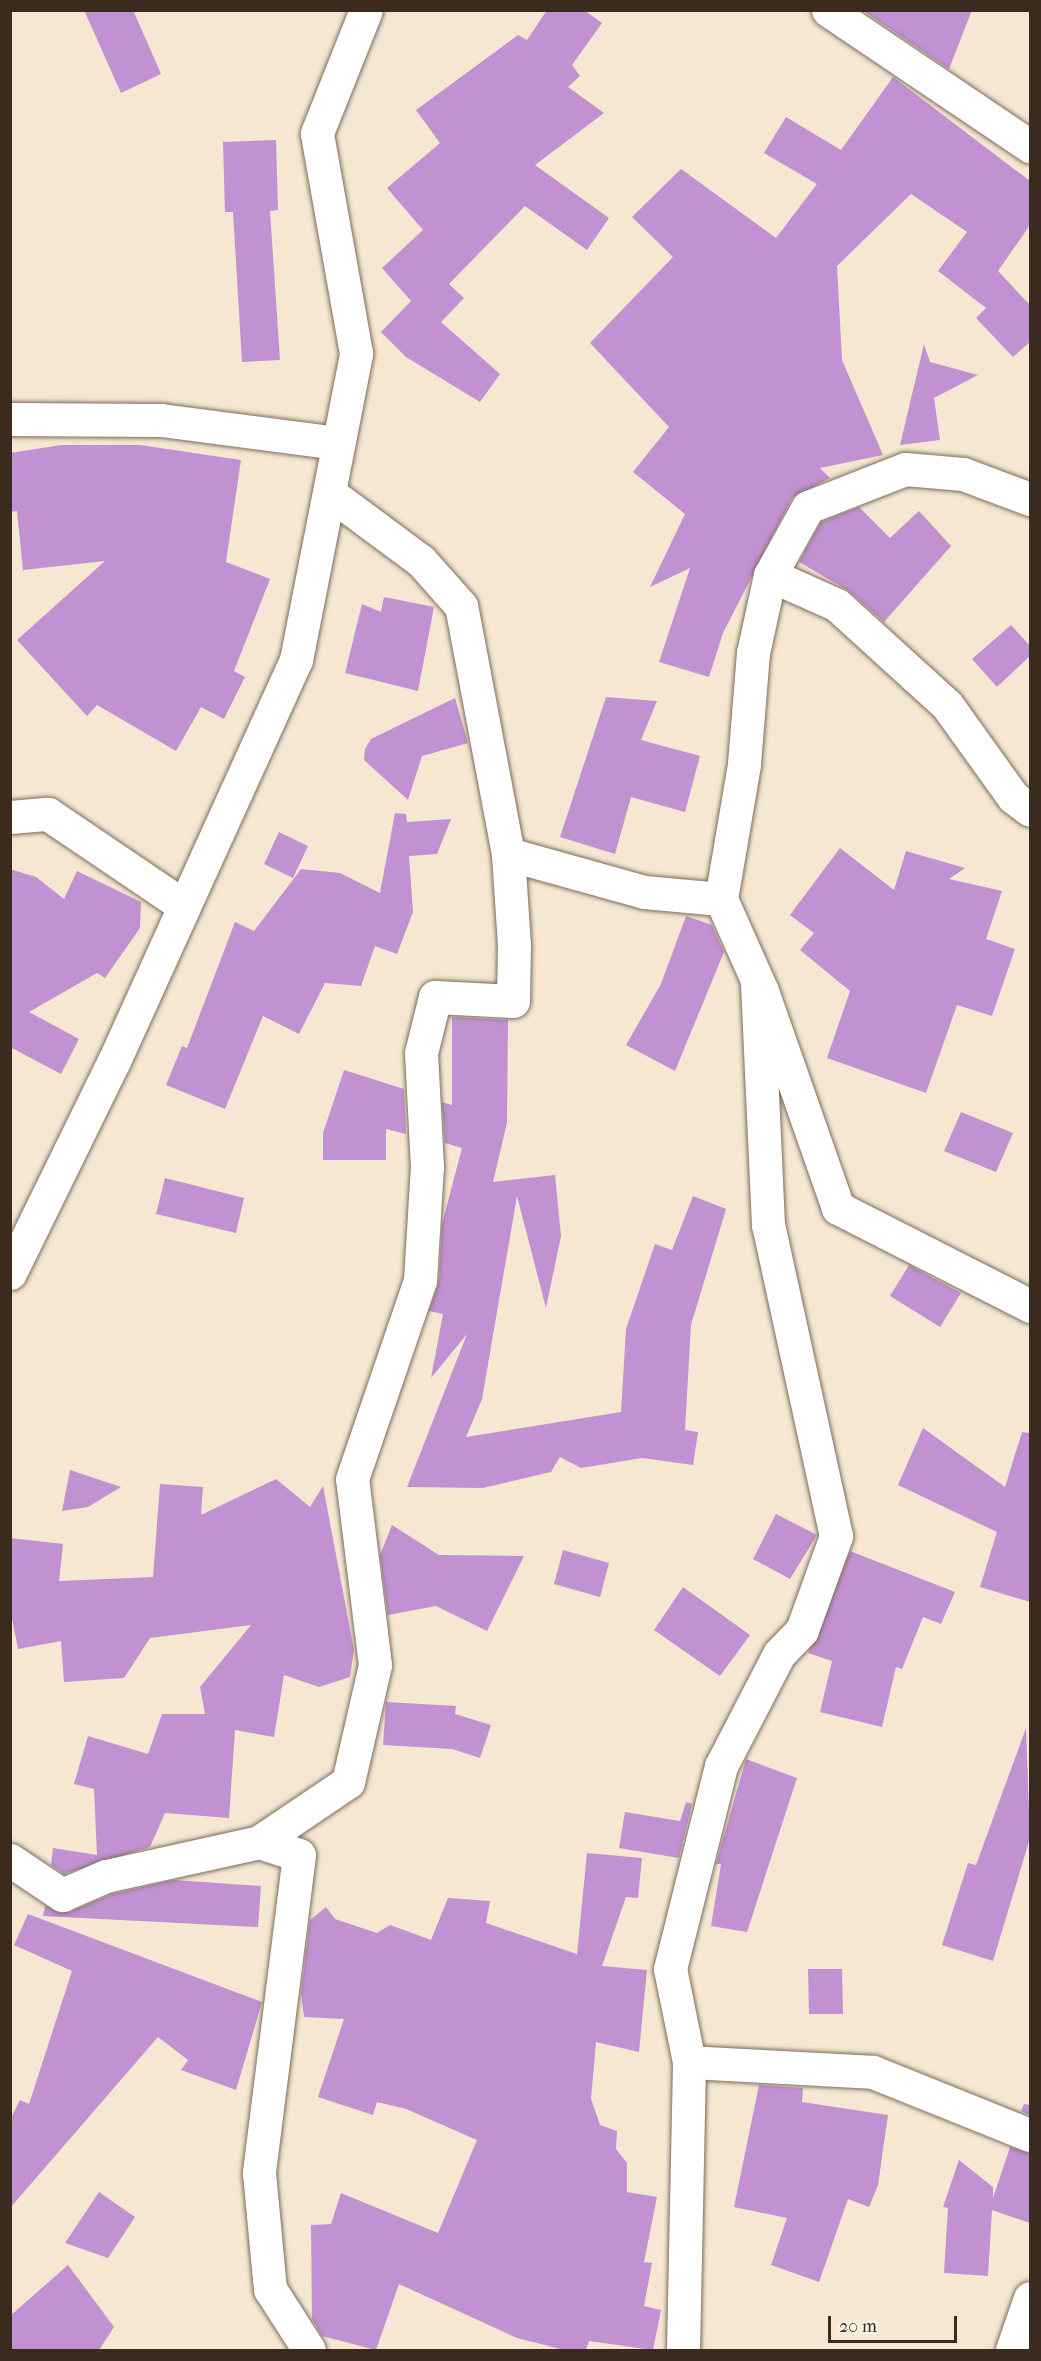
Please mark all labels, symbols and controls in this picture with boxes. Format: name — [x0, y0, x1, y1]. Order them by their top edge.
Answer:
scale bar — [831, 2304, 960, 2342]
text: 20 m — [839, 2316, 877, 2337]

